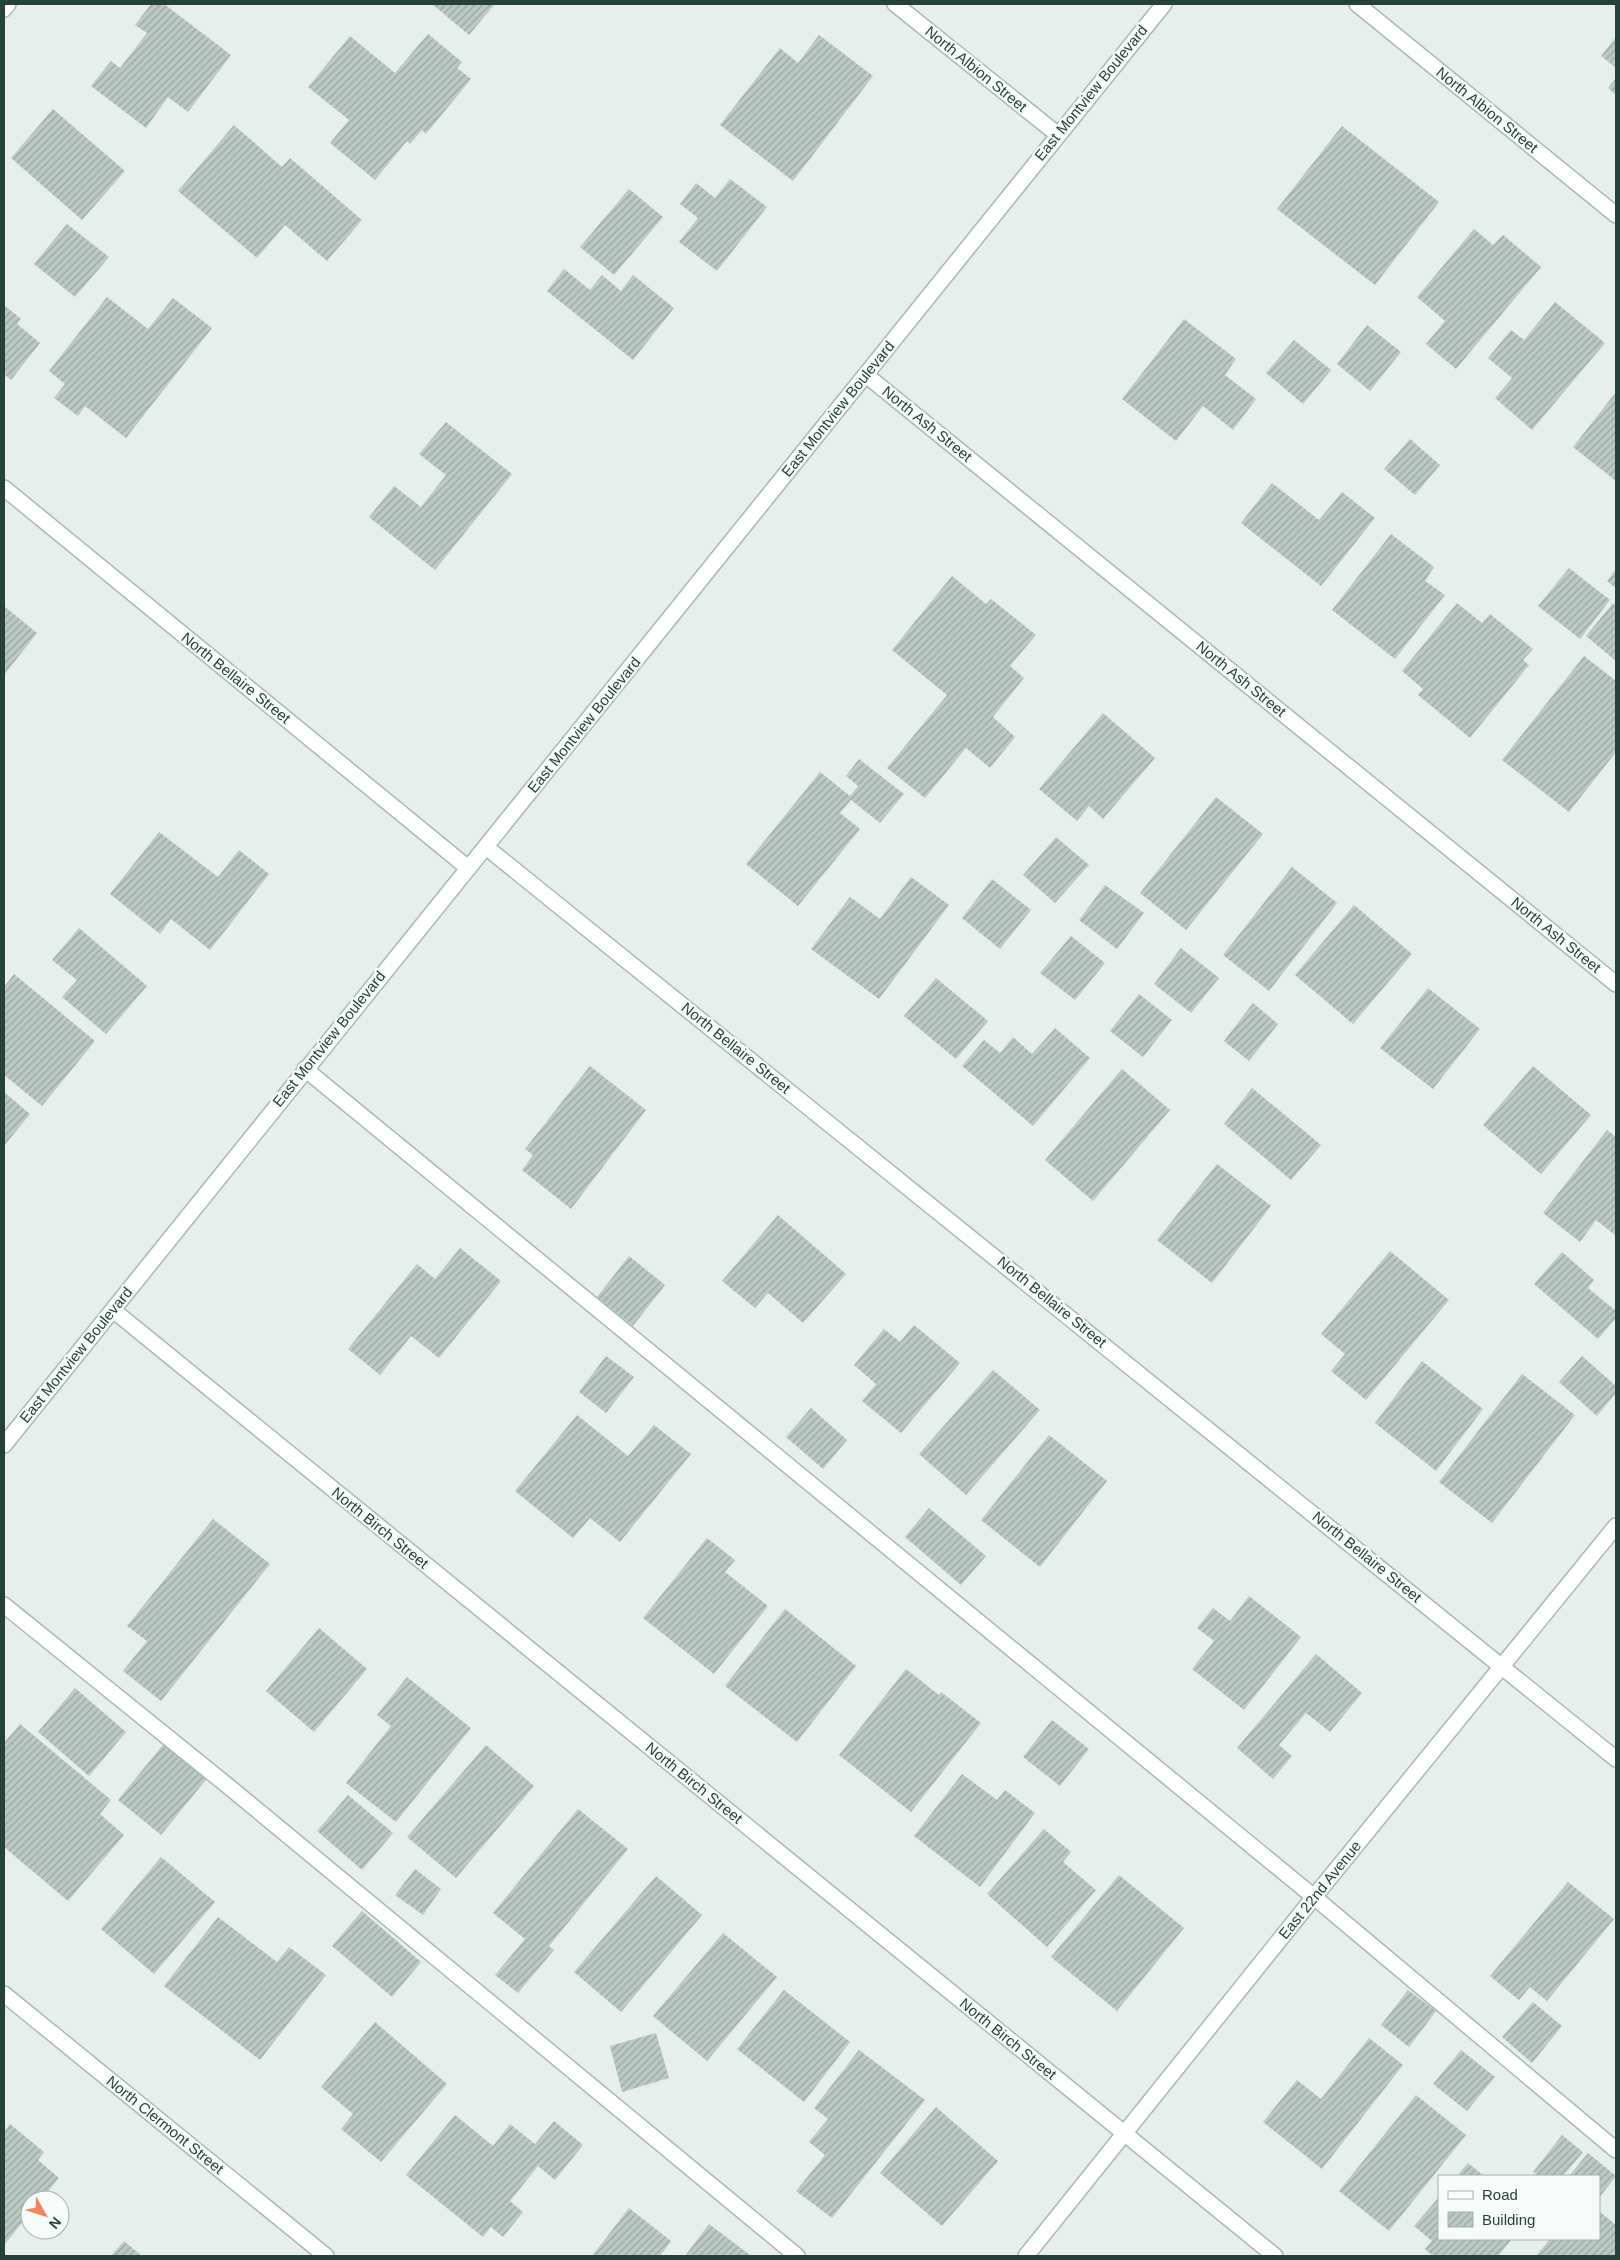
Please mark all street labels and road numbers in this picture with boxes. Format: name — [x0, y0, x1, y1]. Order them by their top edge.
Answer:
street label: North Albion Street — [922, 22, 1031, 115]
street label: East Montview Boulevard — [1031, 22, 1150, 164]
street label: North Albion Street — [1433, 63, 1542, 156]
street label: East Montview Boulevard — [778, 338, 897, 480]
street label: North Ash Street — [879, 382, 976, 465]
street label: North Bellaire Street — [178, 629, 295, 727]
street label: North Ash Street — [1193, 637, 1290, 720]
street label: East Montview Boulevard — [524, 654, 643, 796]
street label: North Ash Street — [1508, 893, 1605, 976]
street label: East Montview Boulevard — [269, 968, 388, 1110]
street label: North Bellaire Street — [678, 999, 795, 1097]
street label: North Bellaire Street — [994, 1253, 1111, 1351]
street label: East Montview Boulevard — [16, 1284, 135, 1426]
street label: North Birch Street — [329, 1483, 433, 1572]
street label: North Bellaire Street — [1309, 1508, 1426, 1606]
street label: North Birch Street — [643, 1738, 747, 1827]
street label: East 22nd Avenue — [1275, 1837, 1364, 1942]
street label: North Birch Street — [957, 1994, 1061, 2083]
street label: North Clermont Street — [103, 2072, 228, 2178]

